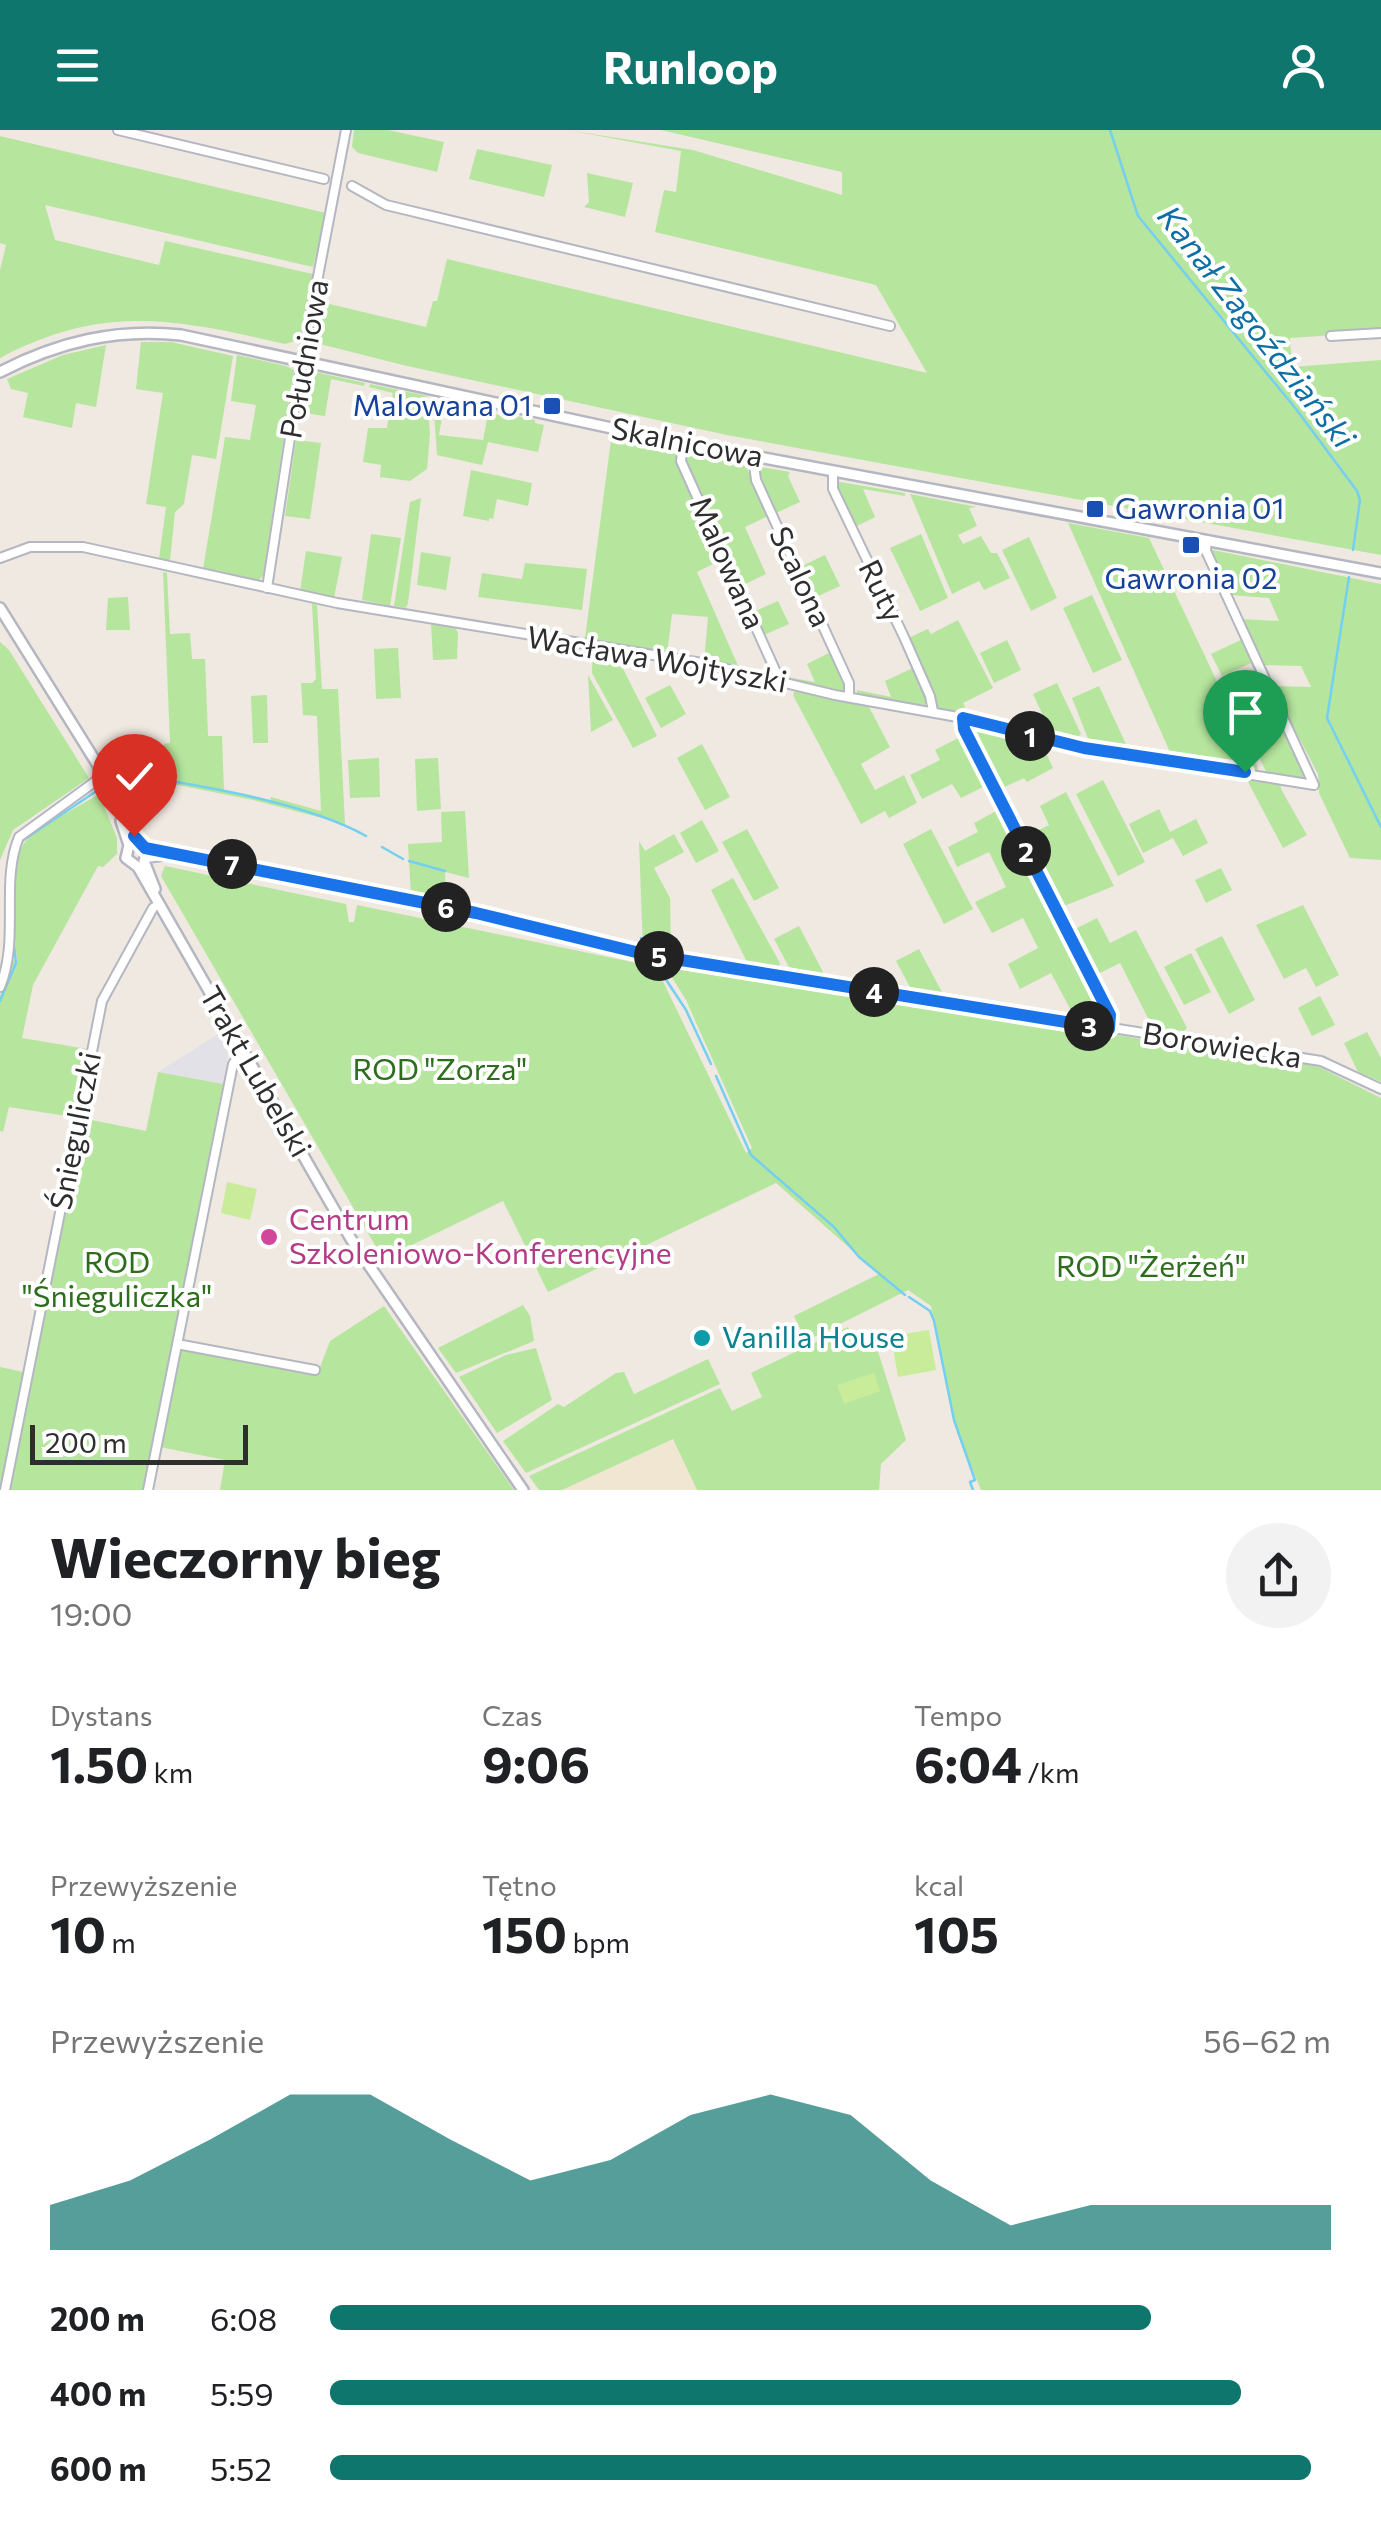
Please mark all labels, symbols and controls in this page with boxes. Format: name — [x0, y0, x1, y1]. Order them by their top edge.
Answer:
icon: menu — [50, 38, 105, 93]
text: Runloop — [603, 38, 778, 93]
icon: person — [1276, 38, 1331, 93]
water label: Kanał Zagoździański — [1150, 196, 1366, 457]
street label: Południowa — [270, 276, 335, 441]
place label: Malowana 01 — [352, 385, 532, 422]
marker: Malowana 01 — [541, 395, 563, 417]
street label: Skalnicowa — [609, 408, 766, 473]
place label: Gawronia 01 — [1115, 488, 1284, 525]
street label: Malowana — [684, 490, 775, 634]
marker: Gawronia 01 — [1084, 498, 1106, 520]
street label: Scalona — [763, 520, 842, 632]
marker: Gawronia 02 — [1180, 534, 1202, 556]
street label: Ruty — [852, 553, 914, 627]
place label: Gawronia 02 — [1104, 558, 1278, 595]
street label: Wacława Wojtyszki — [525, 616, 790, 699]
pin — [1203, 670, 1288, 773]
icon: arrive — [1218, 685, 1273, 740]
pin: 1 — [1005, 711, 1055, 761]
text: 1 — [1024, 719, 1036, 753]
pin — [92, 734, 177, 837]
icon: check — [107, 749, 162, 804]
pin: 2 — [1001, 826, 1051, 876]
text: 2 — [1018, 834, 1034, 868]
pin: 7 — [207, 839, 257, 889]
text: 7 — [224, 847, 240, 881]
pin: 6 — [421, 882, 471, 932]
text: 6 — [437, 890, 455, 924]
pin: 5 — [634, 931, 684, 981]
text: 5 — [651, 939, 667, 973]
pin: 4 — [849, 967, 899, 1017]
text: 4 — [865, 975, 883, 1009]
street label: Trakt Lubelski — [193, 979, 321, 1163]
pin: 3 — [1064, 1001, 1114, 1051]
text: 3 — [1081, 1009, 1097, 1043]
street label: Borowiecka — [1140, 1013, 1305, 1074]
street label: Śnieguliczki — [40, 1048, 107, 1213]
park label: ROD "Zorza" — [353, 1049, 527, 1086]
place label: Centrum Szkoleniowo-Konferencyjne — [289, 1199, 671, 1270]
marker: Centrum Szkoleniowo-Konferencyjne — [258, 1226, 280, 1248]
park label: ROD "Śnieguliczka" — [22, 1242, 212, 1313]
park label: ROD "Żerżeń" — [1056, 1246, 1246, 1283]
place label: Vanilla House — [722, 1317, 905, 1354]
marker: Vanilla House — [691, 1327, 713, 1349]
scale bar — [30, 1420, 248, 1464]
text: 200 m — [45, 1425, 127, 1459]
text: Wieczorny bieg — [50, 1522, 441, 1589]
button: share — [1226, 1523, 1331, 1628]
text: 19:00 — [50, 1593, 132, 1633]
text: Dystans — [50, 1698, 153, 1732]
text: Czas — [482, 1698, 542, 1732]
text: Tempo — [914, 1698, 1002, 1732]
text: 1.50 — [50, 1732, 148, 1793]
text: 9:06 — [482, 1732, 590, 1793]
text: 6:04 — [914, 1732, 1022, 1793]
text: km — [148, 1755, 193, 1789]
text: /km — [1022, 1755, 1079, 1789]
text: Przewyższenie — [50, 1868, 237, 1902]
text: Tętno — [482, 1868, 557, 1902]
text: kcal — [914, 1868, 964, 1902]
text: 10 — [50, 1902, 106, 1963]
text: 150 — [482, 1902, 567, 1963]
text: 105 — [914, 1902, 999, 1963]
text: m — [106, 1925, 136, 1959]
text: bpm — [567, 1925, 630, 1959]
text: Przewyższenie — [50, 2020, 264, 2060]
text: 56–62 m — [1203, 2020, 1331, 2060]
text: 200 m — [50, 2298, 145, 2338]
text: 6:08 — [210, 2298, 277, 2338]
text: 400 m — [50, 2373, 146, 2413]
text: 5:59 — [210, 2373, 274, 2413]
text: 600 m — [50, 2448, 146, 2488]
text: 5:52 — [210, 2448, 272, 2488]

